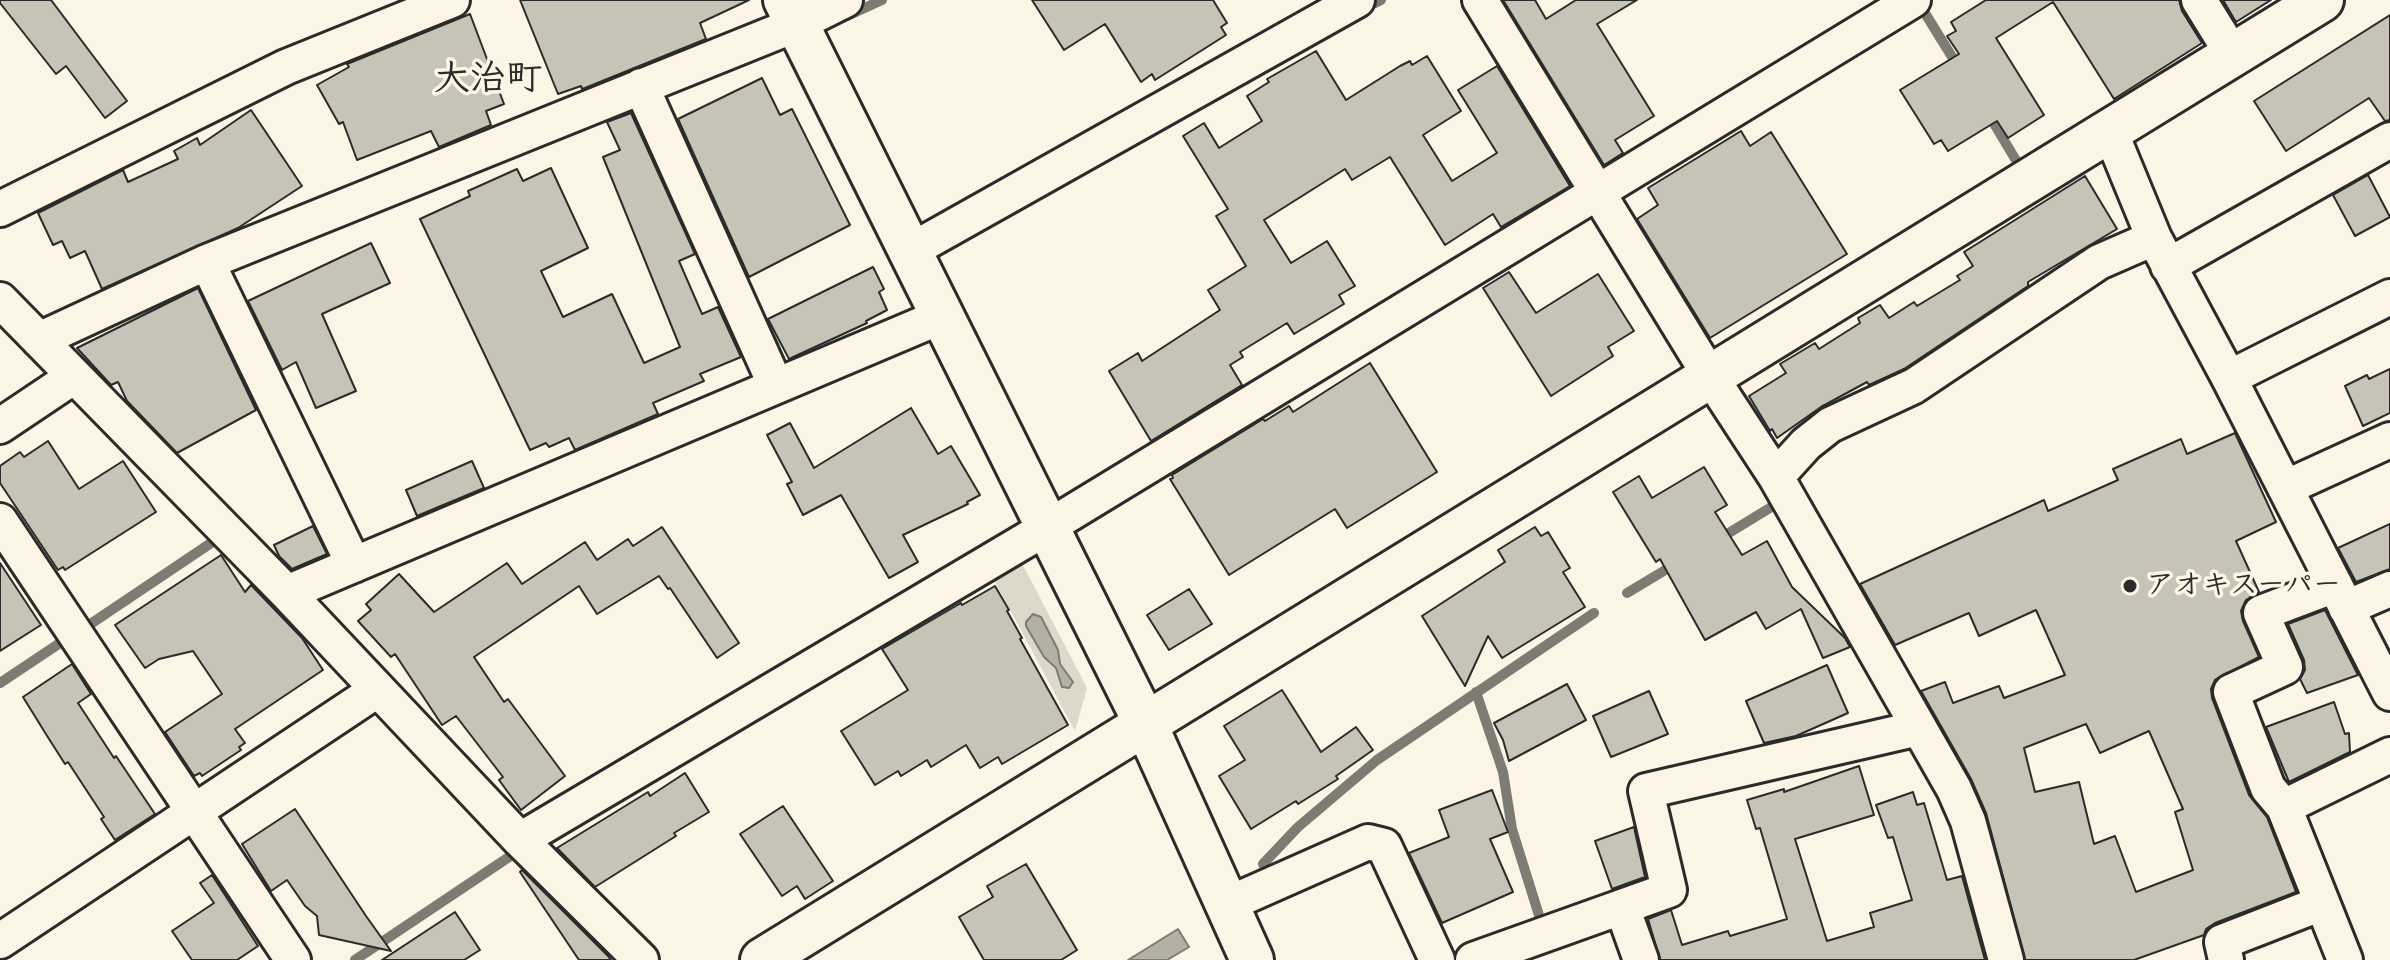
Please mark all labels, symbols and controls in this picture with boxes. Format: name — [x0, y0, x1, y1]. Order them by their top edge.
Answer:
district label: 大治町 — [434, 58, 542, 102]
place label: アオキスーパー — [2146, 569, 2341, 603]
marker: アオキスーパー — [2121, 577, 2139, 595]

